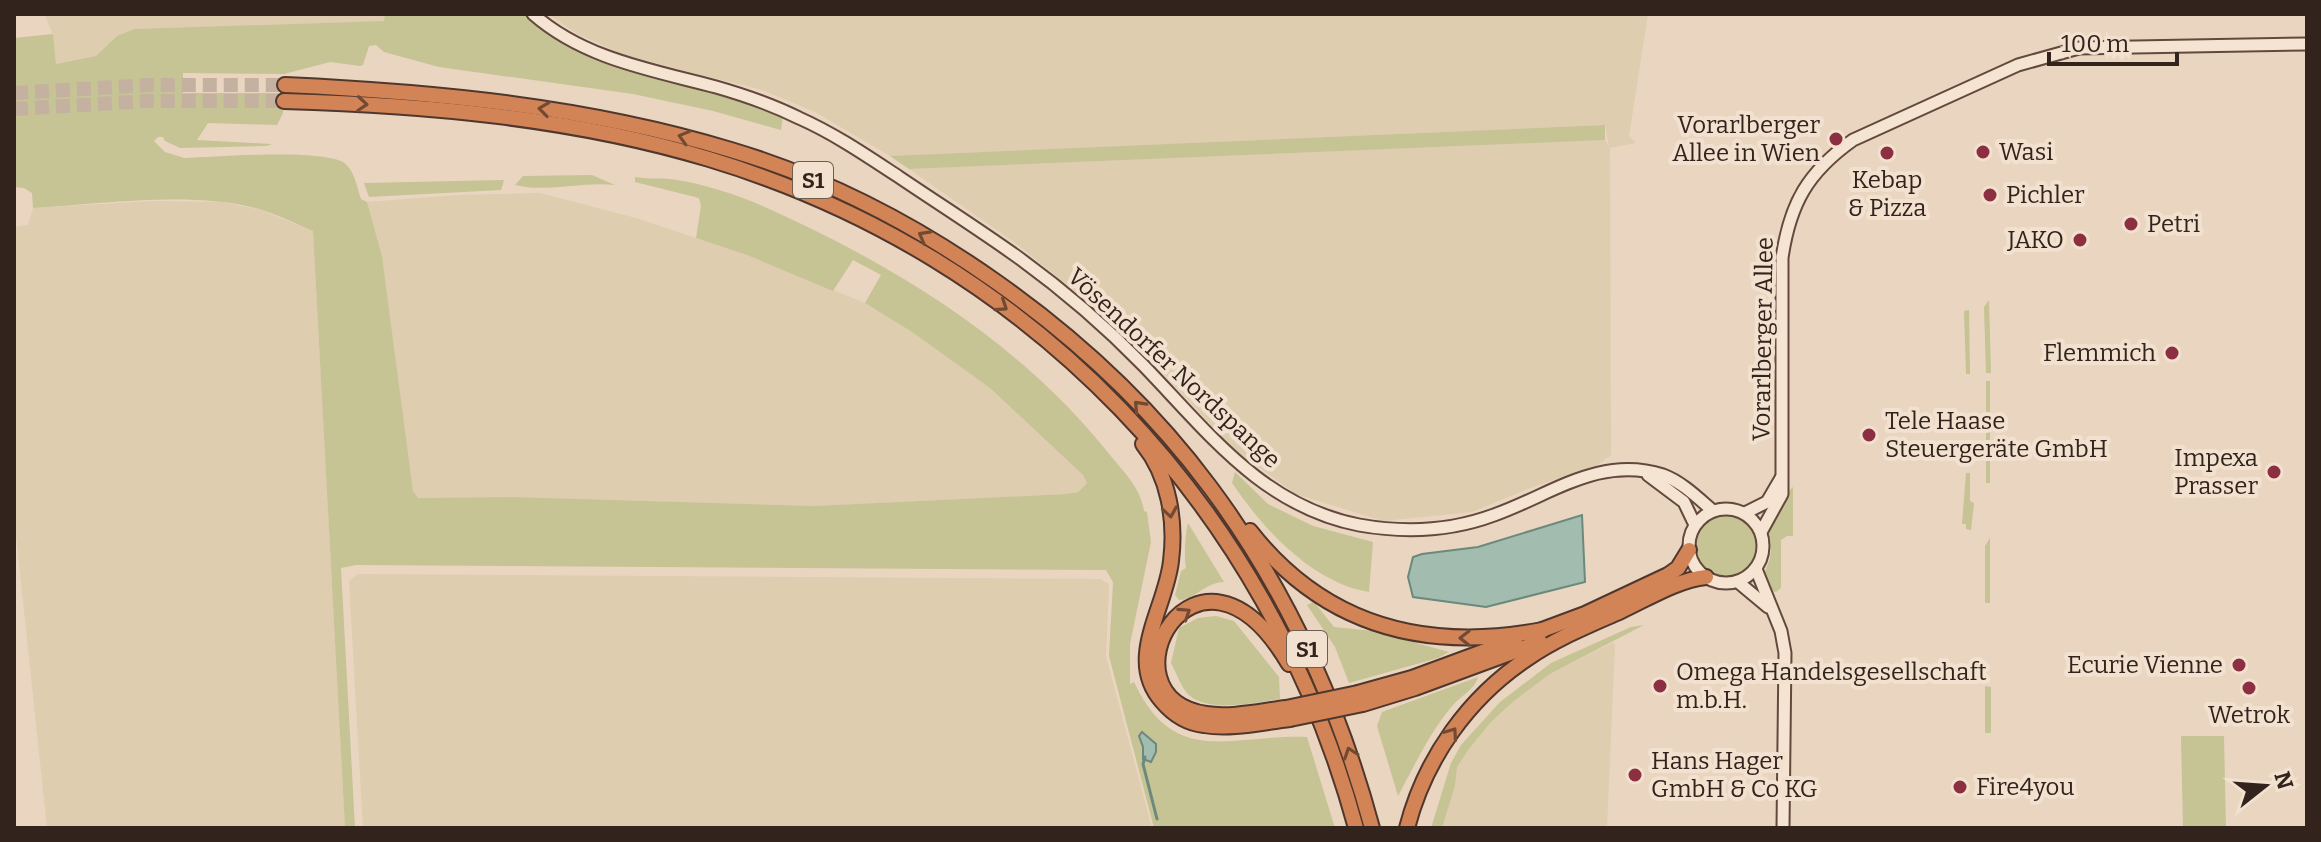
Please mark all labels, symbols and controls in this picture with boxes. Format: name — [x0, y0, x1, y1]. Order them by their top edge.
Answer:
scale bar — [2049, 16, 2177, 66]
text: 100 m — [2061, 30, 2129, 58]
one-way arrow — [356, 95, 369, 112]
one-way arrow — [537, 101, 551, 118]
place label: Vorarlberger Allee in Wien — [1672, 111, 1820, 167]
one-way arrow — [678, 129, 692, 146]
marker: Vorarlberger Allee in Wien — [1827, 130, 1845, 148]
place label: Wasi — [1999, 138, 2053, 166]
marker: Wasi — [1974, 143, 1992, 161]
marker: Kebap & Pizza — [1878, 144, 1896, 162]
road number: S1 — [793, 162, 833, 198]
place label: Kebap & Pizza — [1848, 166, 1926, 222]
place label: Pichler — [2006, 181, 2085, 209]
marker: Pichler — [1981, 186, 1999, 204]
place label: Petri — [2147, 210, 2200, 238]
marker: Petri — [2122, 215, 2140, 233]
place label: JAKO — [2007, 226, 2064, 254]
one-way arrow — [918, 230, 933, 246]
marker: JAKO — [2071, 231, 2089, 249]
street label: Vorarlberger Allee — [1747, 237, 1779, 441]
street label: Vösendorfer Nordspange — [1062, 262, 1286, 474]
one-way arrow — [993, 296, 1007, 311]
place label: Flemmich — [2043, 339, 2156, 367]
marker: Flemmich — [2163, 344, 2181, 362]
one-way arrow — [1134, 401, 1149, 415]
place label: Tele Haase Steuergeräte GmbH — [1885, 407, 2108, 463]
marker: Tele Haase Steuergeräte GmbH — [1860, 426, 1878, 444]
place label: Impexa Prasser — [2174, 444, 2258, 500]
marker: Impexa Prasser — [2265, 463, 2283, 481]
one-way arrow — [1161, 505, 1178, 519]
one-way arrow — [1176, 607, 1190, 622]
one-way arrow — [1458, 629, 1471, 647]
road number: S1 — [1287, 631, 1327, 667]
place label: Ecurie Vienne — [2067, 651, 2223, 679]
marker: Ecurie Vienne — [2230, 656, 2248, 674]
place label: Omega Handelsgesellschaft m.b.H. — [1676, 658, 1987, 714]
marker: Omega Handelsgesellschaft m.b.H. — [1651, 677, 1669, 695]
marker: Wetrok — [2240, 679, 2258, 697]
place label: Wetrok — [2208, 701, 2290, 729]
one-way arrow — [1442, 727, 1457, 741]
north arrow — [2225, 746, 2305, 826]
one-way arrow — [1344, 747, 1360, 761]
place label: Hans Hager GmbH & Co KG — [1651, 747, 1818, 803]
marker: Hans Hager GmbH & Co KG — [1626, 766, 1644, 784]
text: N — [2268, 768, 2299, 792]
place label: Fire4you — [1976, 773, 2074, 801]
marker: Fire4you — [1951, 778, 1969, 796]

